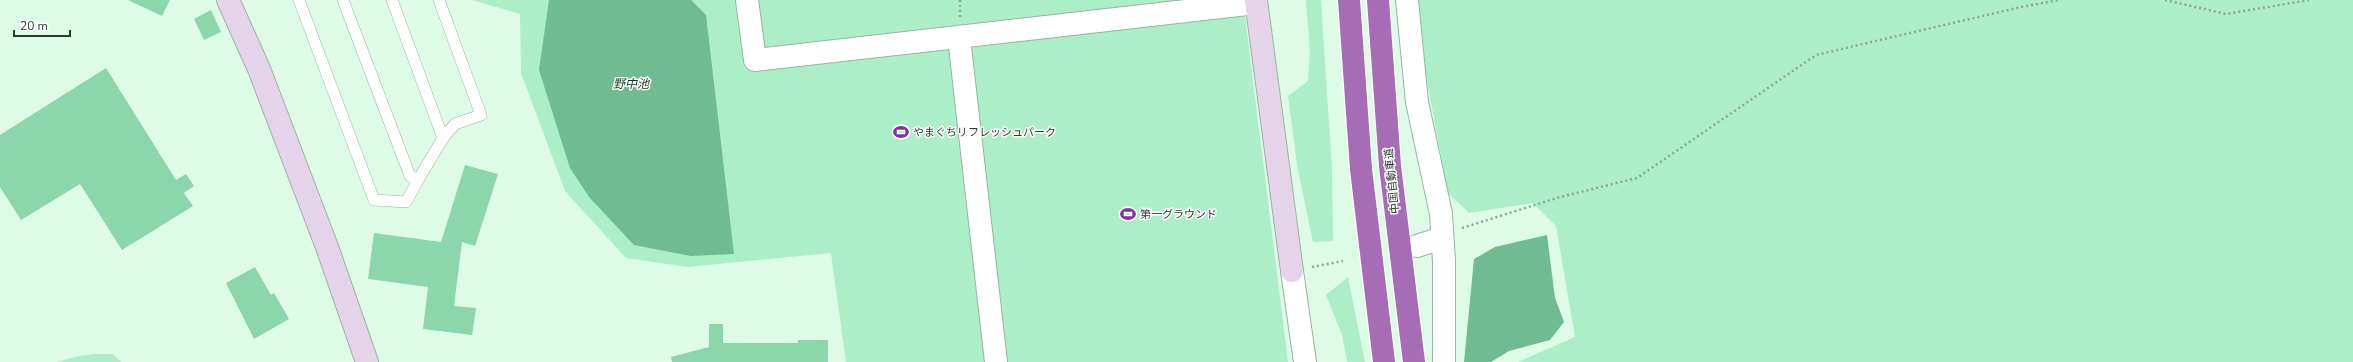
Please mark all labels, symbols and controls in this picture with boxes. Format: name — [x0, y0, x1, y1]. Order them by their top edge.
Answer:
scale bar — [14, 12, 70, 38]
text: 20 m — [20, 18, 48, 34]
water label: 野中池 — [613, 76, 650, 92]
sports icon: やまぐちリフレッシュパーク — [892, 123, 910, 141]
place label: やまぐちリフレッシュパーク — [913, 125, 1056, 140]
street label: 中国自動車道 — [1381, 147, 1403, 215]
sports icon: 第一グラウンド — [1119, 205, 1137, 223]
place label: 第一グラウンド — [1140, 207, 1217, 222]

